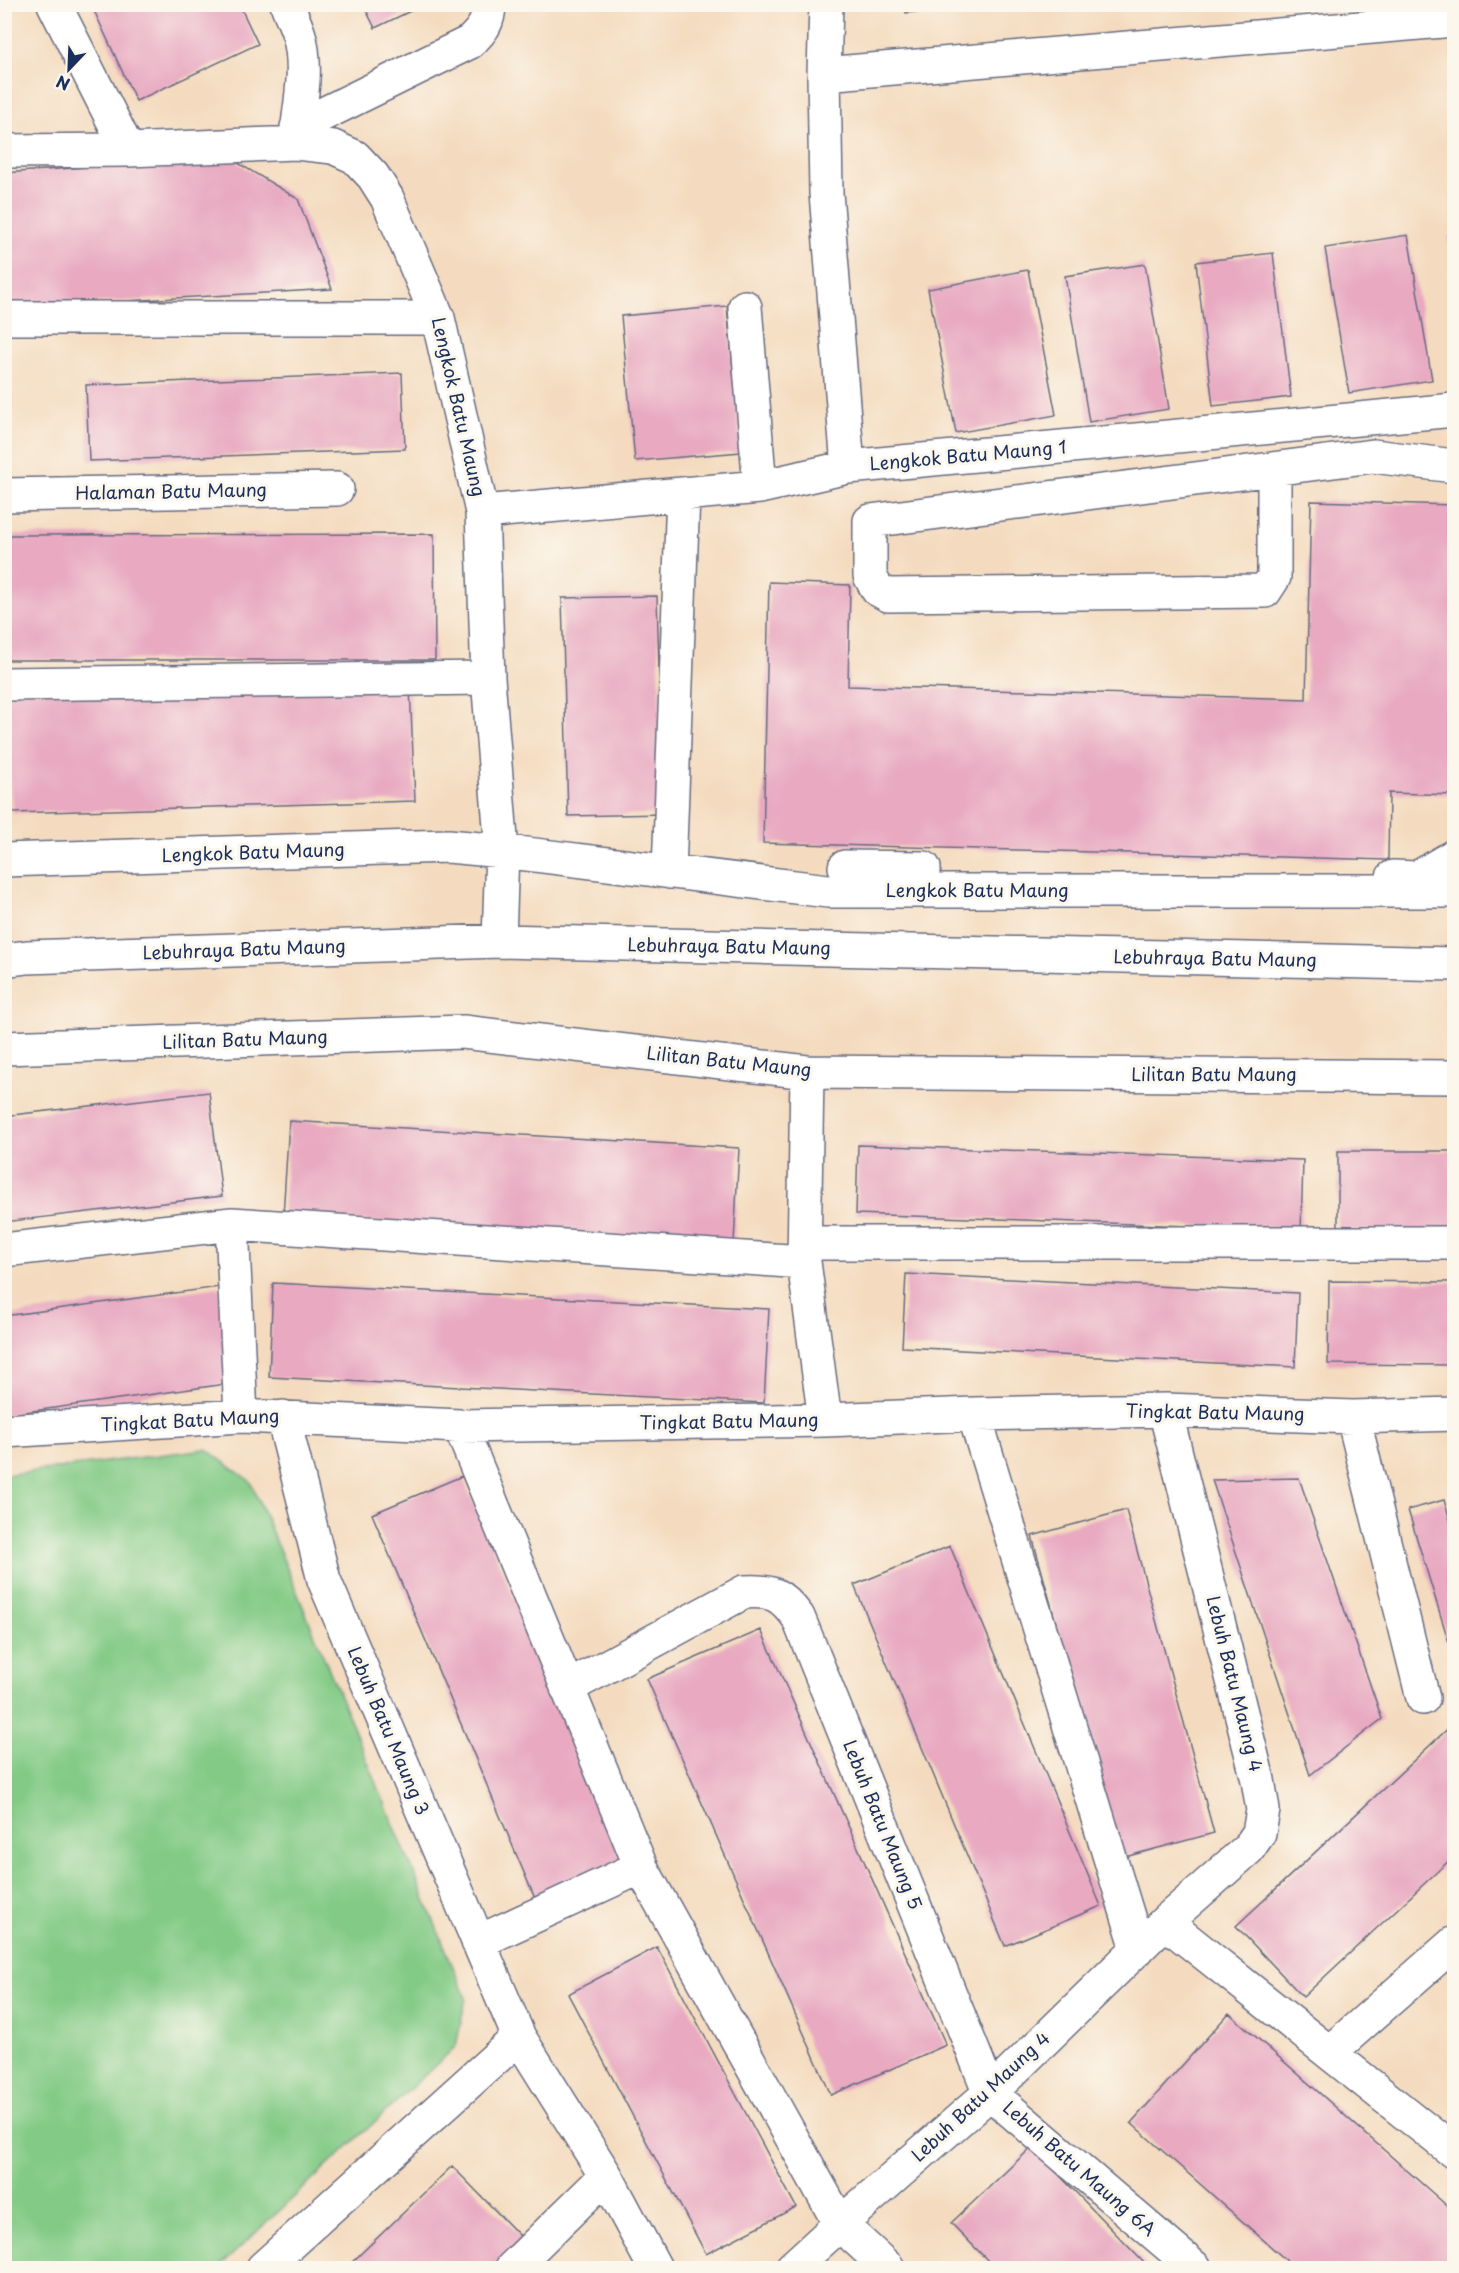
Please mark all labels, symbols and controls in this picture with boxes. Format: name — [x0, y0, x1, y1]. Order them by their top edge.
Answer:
north arrow — [39, 39, 99, 99]
text: N — [52, 70, 73, 97]
street label: Lengkok Batu Maung — [426, 314, 493, 499]
street label: Lengkok Batu Maung 1 — [868, 432, 1067, 477]
street label: Halaman Batu Maung — [75, 475, 267, 506]
street label: Lengkok Batu Maung — [161, 835, 345, 868]
street label: Lengkok Batu Maung — [885, 876, 1069, 903]
street label: Lebuhraya Batu Maung — [627, 930, 831, 961]
street label: Lebuhraya Batu Maung — [142, 931, 346, 966]
street label: Lebuhraya Batu Maung — [1113, 942, 1317, 973]
street label: Lilitan Batu Maung — [162, 1022, 328, 1055]
street label: Lilitan Batu Maung — [645, 1038, 813, 1083]
street label: Lilitan Batu Maung — [1131, 1060, 1297, 1087]
street label: Tingkat Batu Maung — [1125, 1396, 1305, 1427]
street label: Tingkat Batu Maung — [100, 1401, 280, 1438]
street label: Tingkat Batu Maung — [639, 1405, 819, 1436]
street label: Lebuh Batu Maung 4 — [1201, 1593, 1270, 1775]
street label: Lebuh Batu Maung 3 — [342, 1642, 437, 1819]
street label: Lebuh Batu Maung 5 — [837, 1736, 930, 1913]
street label: Lebuh Batu Maung 4 — [905, 2024, 1055, 2167]
street label: Lebuh Batu Maung 6A — [998, 2094, 1162, 2242]

